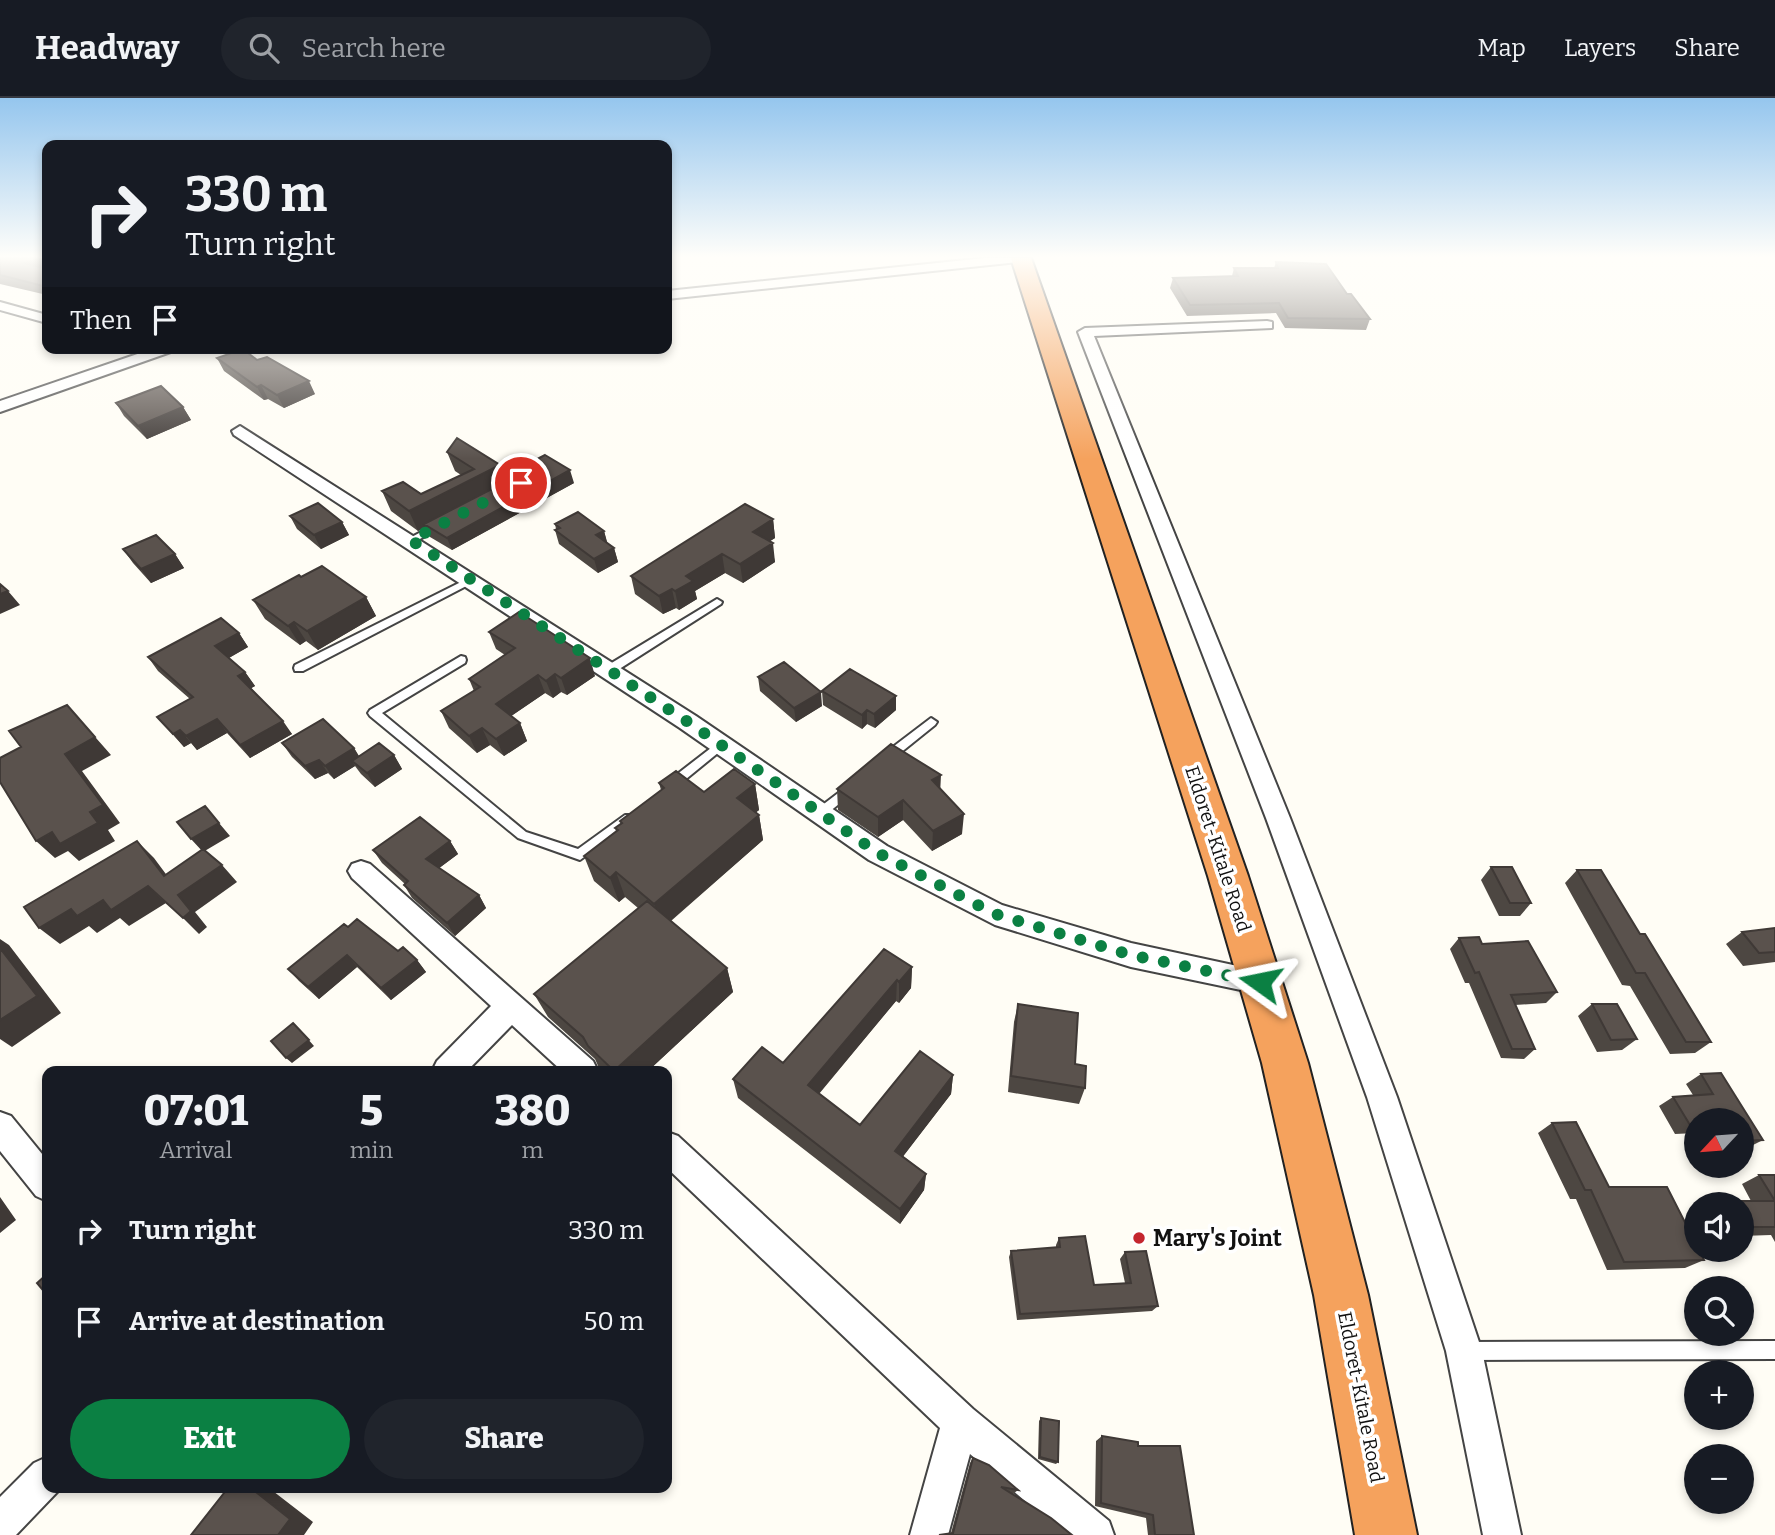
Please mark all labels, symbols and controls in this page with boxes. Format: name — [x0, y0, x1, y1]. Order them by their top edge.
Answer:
search box — [221, 17, 711, 80]
text: Headway — [35, 28, 179, 68]
icon: search — [245, 29, 283, 67]
text: Search here — [301, 33, 446, 64]
text: Map — [1478, 34, 1526, 62]
text: Layers — [1564, 34, 1636, 62]
text: Share — [1674, 34, 1740, 62]
text: 330 m — [185, 165, 327, 224]
icon: right — [70, 168, 161, 259]
text: Turn right — [185, 225, 336, 263]
icon: arrive — [146, 301, 184, 339]
text: Then — [70, 305, 132, 336]
pin — [491, 453, 551, 513]
icon: arrive — [502, 464, 540, 502]
street label: Eldoret-Kitale Road — [1180, 763, 1256, 935]
position arrow — [1223, 945, 1297, 1019]
text: 07:01 — [143, 1086, 248, 1136]
text: 5 — [360, 1086, 383, 1136]
text: 380 — [494, 1086, 571, 1136]
north arrow — [1684, 1108, 1754, 1178]
map controls — [1684, 1108, 1754, 1514]
text: Arrival — [159, 1136, 232, 1164]
text: min — [350, 1136, 393, 1164]
text: m — [522, 1136, 543, 1164]
button: sound — [1684, 1192, 1754, 1262]
icon: right — [70, 1212, 108, 1250]
text: Turn right — [129, 1215, 256, 1246]
text: 330 m — [568, 1215, 644, 1246]
place label: Mary's Joint — [1153, 1224, 1282, 1252]
marker: Mary's Joint — [1131, 1230, 1147, 1246]
button: search — [1684, 1276, 1754, 1346]
icon: arrive — [70, 1303, 108, 1341]
text: Arrive at destination — [129, 1306, 384, 1337]
text: 50 m — [583, 1306, 644, 1337]
street label: Eldoret-Kitale Road — [1333, 1310, 1389, 1484]
button: + — [1684, 1360, 1754, 1430]
button: Exit — [70, 1399, 350, 1479]
button: Share — [364, 1399, 644, 1479]
button: − — [1684, 1444, 1754, 1514]

